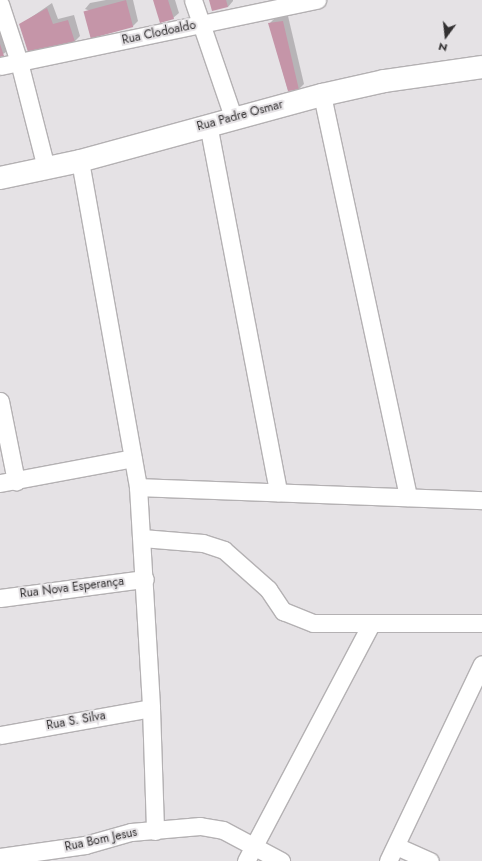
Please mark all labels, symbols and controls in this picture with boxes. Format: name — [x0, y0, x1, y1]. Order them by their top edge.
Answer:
north arrow — [426, 16, 466, 56]
street label: Rua Clodoaldo — [121, 18, 197, 48]
text: N — [437, 39, 449, 56]
street label: Rua Padre Osmar — [195, 98, 285, 134]
street label: Rua Nova Esperança — [19, 574, 125, 602]
street label: Rua S. Silva — [45, 709, 107, 733]
street label: Rua Bom Jesus — [63, 825, 139, 855]

